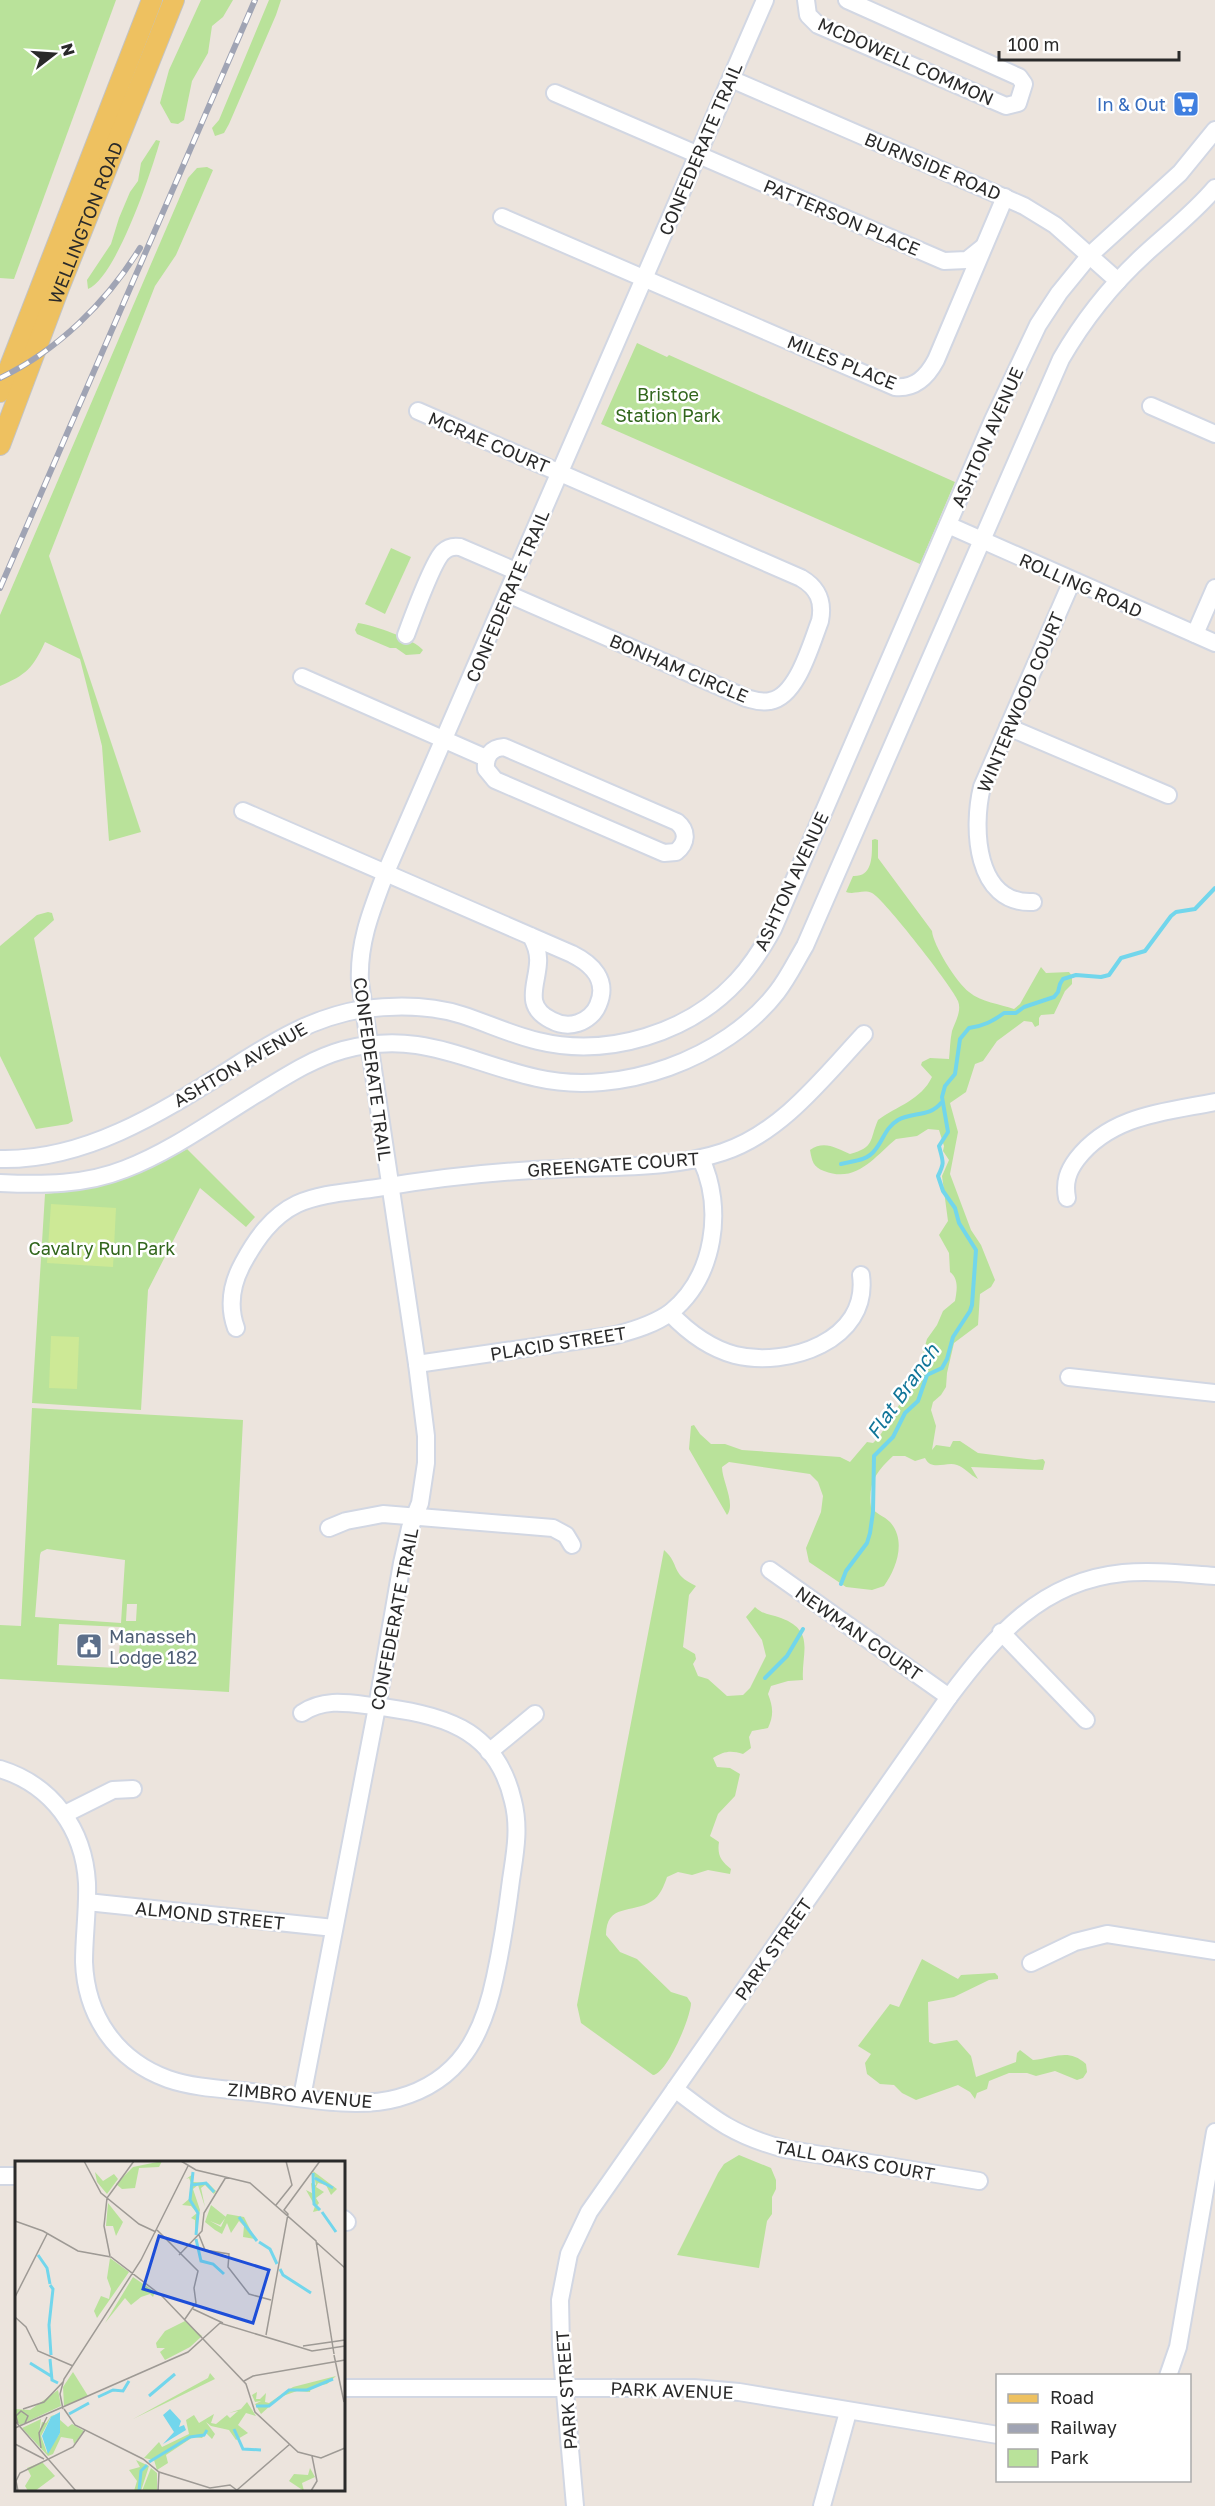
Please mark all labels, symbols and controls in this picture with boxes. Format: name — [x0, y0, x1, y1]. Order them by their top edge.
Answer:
street label: MCDOWELL COMMON — [815, 12, 997, 110]
north arrow — [24, 24, 84, 84]
scale bar — [999, 24, 1179, 62]
text: 100 m — [1008, 33, 1059, 55]
text: N — [57, 41, 80, 58]
street label: CONFEDERATE TRAIL — [654, 59, 746, 239]
supermarket icon: In & Out — [1171, 89, 1201, 119]
place label: In & Out — [1097, 93, 1166, 115]
street label: BURNSIDE ROAD — [861, 127, 1005, 205]
street label: WELLINGTON ROAD — [43, 138, 127, 307]
street label: PATTERSON PLACE — [760, 174, 924, 260]
street label: MILES PLACE — [784, 330, 900, 394]
street label: ASHTON AVENUE — [946, 364, 1028, 510]
park label: Bristoe Station Park — [615, 383, 721, 426]
street label: MCRAE COURT — [425, 407, 553, 477]
street label: CONFEDERATE TRAIL — [461, 506, 553, 686]
street label: ROLLING ROAD — [1016, 548, 1146, 622]
street label: WINTERWOOD COURT — [972, 609, 1068, 795]
street label: BONHAM CIRCLE — [606, 629, 752, 707]
street label: ASHTON AVENUE — [749, 808, 833, 954]
street label: CONFEDERATE TRAIL — [349, 976, 397, 1162]
street label: ASHTON AVENUE — [169, 1017, 311, 1111]
street label: GREENGATE COURT — [526, 1147, 700, 1181]
park label: Cavalry Run Park — [29, 1237, 175, 1259]
street label: PLACID STREET — [488, 1321, 628, 1365]
water label: Flat Branch — [861, 1338, 944, 1443]
street label: CONFEDERATE TRAIL — [366, 1526, 422, 1712]
street label: NEWMAN COURT — [791, 1581, 927, 1685]
place label: Manasseh Lodge 182 — [109, 1625, 197, 1668]
public building icon: Manasseh Lodge 182 — [74, 1631, 104, 1661]
street label: PARK STREET — [730, 1894, 816, 2004]
street label: ALMOND STREET — [134, 1896, 286, 1934]
street label: ZIMBRO AVENUE — [227, 2078, 373, 2112]
street label: TALL OAKS COURT — [773, 2135, 937, 2185]
inset map — [15, 2161, 345, 2491]
street label: PARK STREET — [551, 2330, 581, 2450]
legend — [996, 2374, 1191, 2482]
street label: PARK AVENUE — [610, 2377, 734, 2403]
text: Road — [1050, 2386, 1094, 2408]
text: Railway — [1050, 2416, 1117, 2438]
text: Park — [1050, 2446, 1089, 2468]

